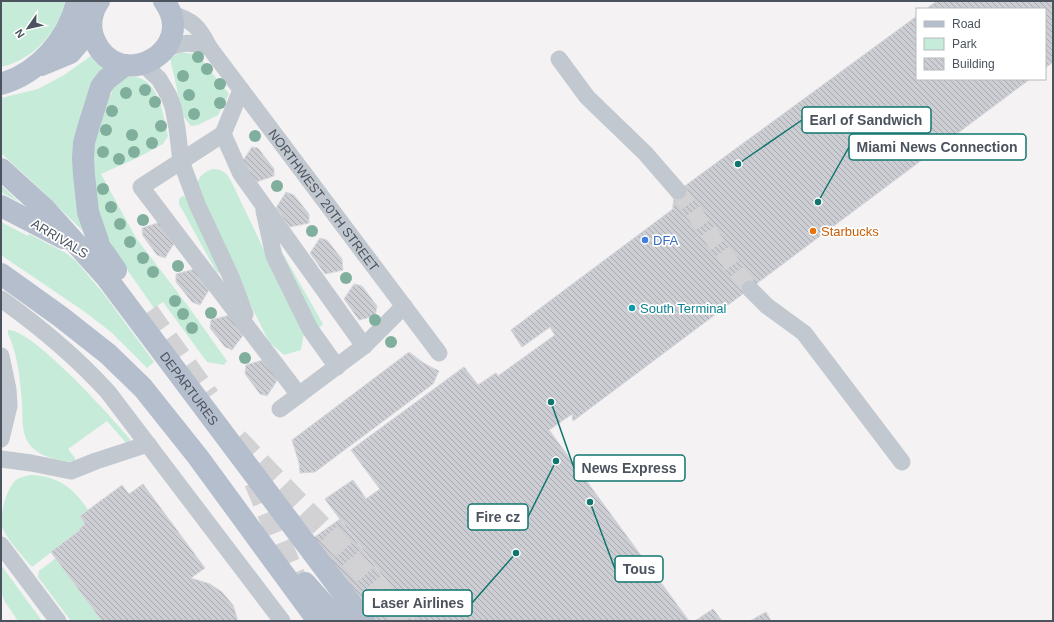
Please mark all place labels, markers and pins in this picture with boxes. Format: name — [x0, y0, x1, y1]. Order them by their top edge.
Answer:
callout: Earl of Sandwich — [802, 107, 931, 133]
callout: Miami News Connection — [849, 134, 1026, 160]
place label: Starbucks — [821, 224, 879, 239]
marker: Starbucks — [808, 226, 818, 236]
place label: DFA — [653, 233, 679, 248]
marker: DFA — [640, 235, 650, 245]
place label: South Terminal — [640, 301, 727, 316]
marker: South Terminal — [627, 303, 637, 313]
callout: News Express — [574, 455, 685, 481]
callout: Fire cz — [468, 504, 528, 530]
callout: Tous — [615, 556, 663, 582]
callout: Laser Airlines — [363, 590, 472, 616]

